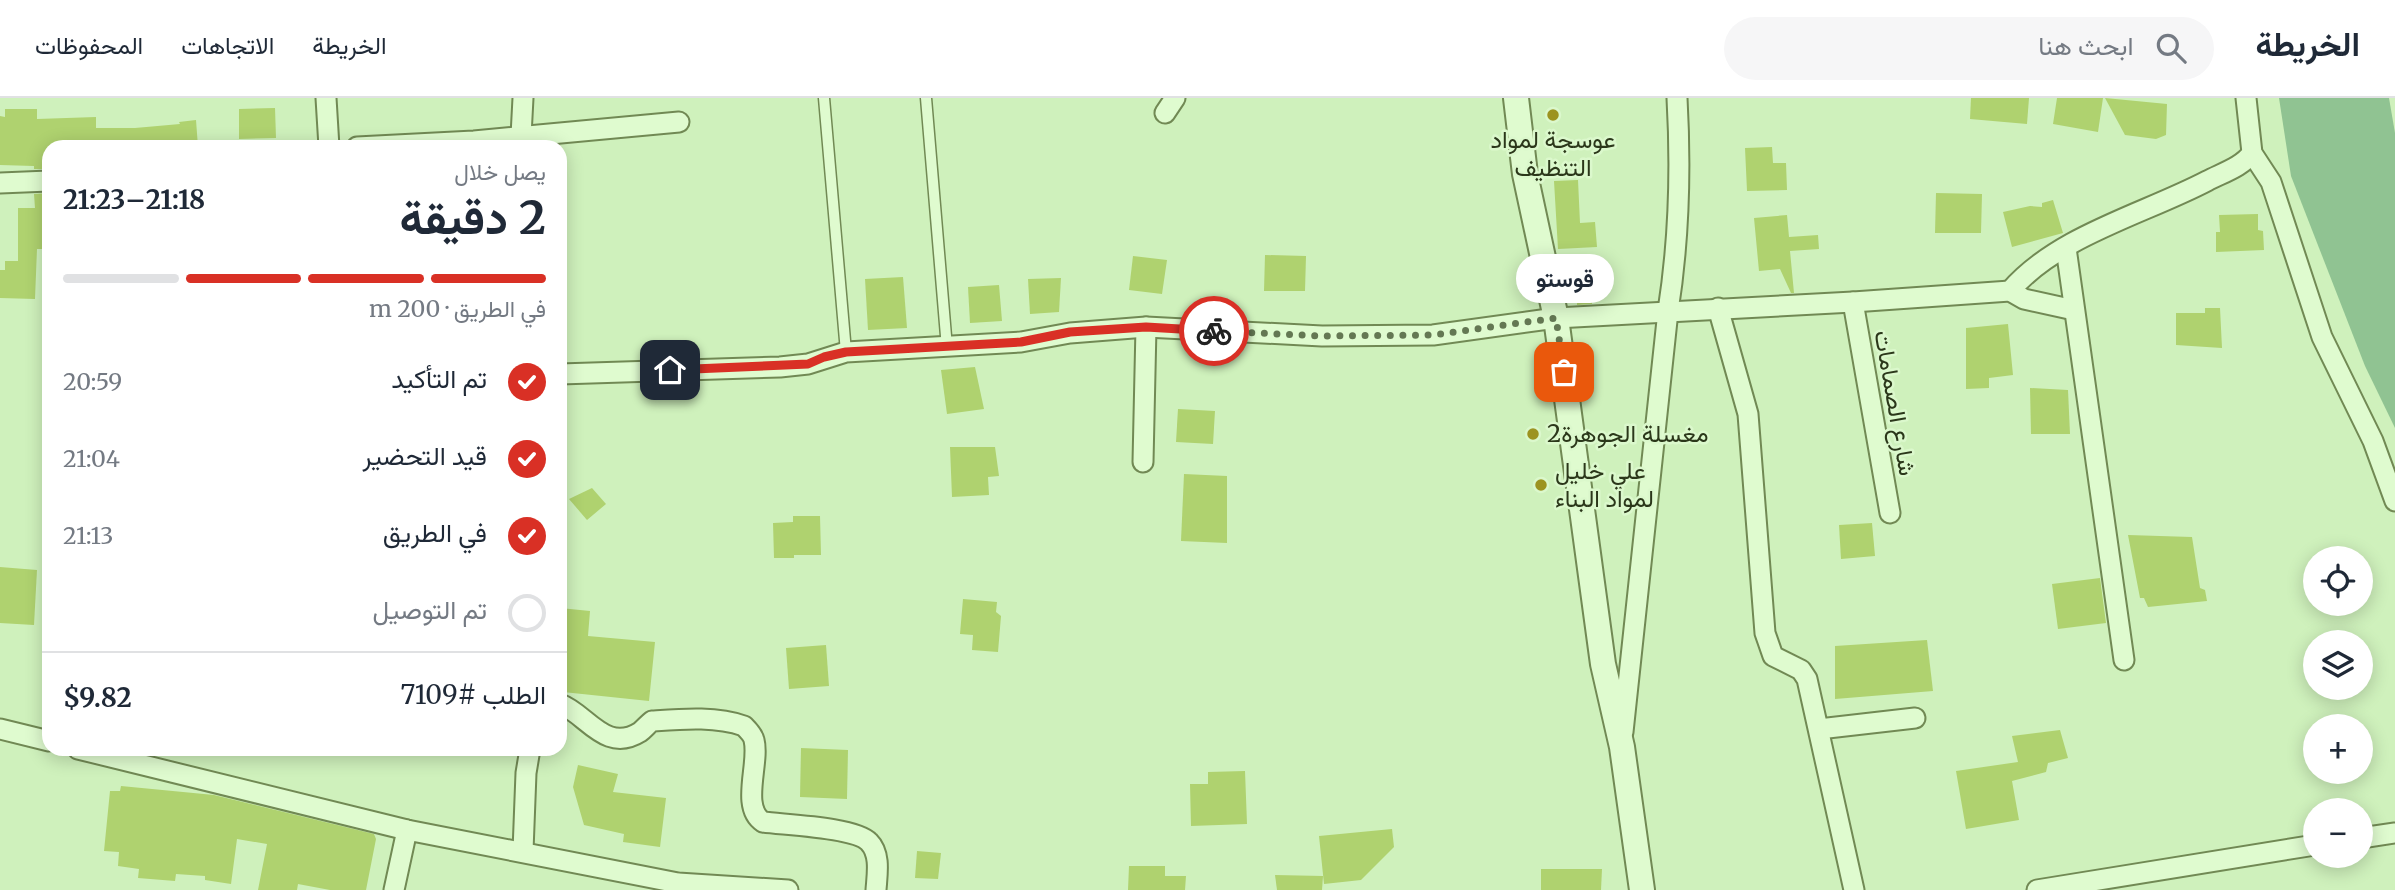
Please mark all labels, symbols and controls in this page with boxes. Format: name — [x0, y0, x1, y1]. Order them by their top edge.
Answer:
search box — [1724, 17, 2214, 80]
text: الخريطة — [2256, 24, 2360, 65]
text: ابحث هنا — [2038, 29, 2134, 62]
icon: search — [2152, 29, 2190, 67]
text: المحفوظات — [35, 30, 143, 61]
text: الاتجاهات — [181, 30, 274, 61]
text: الخريطة — [312, 30, 387, 61]
marker: عوسجة لمواد التنظيف — [1545, 107, 1561, 123]
place label: عوسجة لمواد التنظيف — [1490, 124, 1616, 183]
text: يصل خلال — [454, 157, 546, 186]
text: 21:18–21:23 — [63, 183, 205, 216]
text: 2 دقيقة — [400, 189, 546, 247]
callout: قوستو — [1515, 253, 1613, 302]
text: قوستو — [1536, 264, 1594, 293]
text: في الطريق · 200 m — [369, 294, 546, 323]
courier — [1179, 296, 1249, 366]
icon: bike — [1195, 312, 1233, 350]
street label: شارع الصمامات — [1866, 328, 1924, 478]
pin — [640, 340, 700, 400]
pin — [1534, 342, 1594, 402]
icon: home — [651, 351, 689, 389]
icon: bag — [1545, 353, 1583, 391]
text: تم التأكيد — [391, 362, 487, 395]
icon: check — [508, 363, 546, 401]
text: 20:59 — [63, 367, 122, 396]
place label: مغسلة الجوهرة2 — [1547, 418, 1709, 449]
marker: مغسلة الجوهرة2 — [1525, 426, 1541, 442]
text: قيد التحضير — [362, 439, 487, 472]
icon: check — [508, 440, 546, 478]
text: 21:04 — [63, 444, 120, 473]
place label: علي خليل لمواد البناء — [1555, 455, 1654, 514]
marker: علي خليل لمواد البناء — [1533, 477, 1549, 493]
text: في الطريق — [383, 516, 487, 549]
icon: check — [508, 517, 546, 555]
text: 21:13 — [63, 521, 113, 550]
map controls — [2303, 546, 2373, 868]
button: locate — [2303, 546, 2373, 616]
text: تم التوصيل — [372, 593, 487, 626]
button: layers — [2303, 630, 2373, 700]
text: الطلب #7109 — [400, 678, 546, 711]
text: $9.82 — [63, 681, 132, 714]
button: + — [2303, 714, 2373, 784]
button: − — [2303, 798, 2373, 868]

